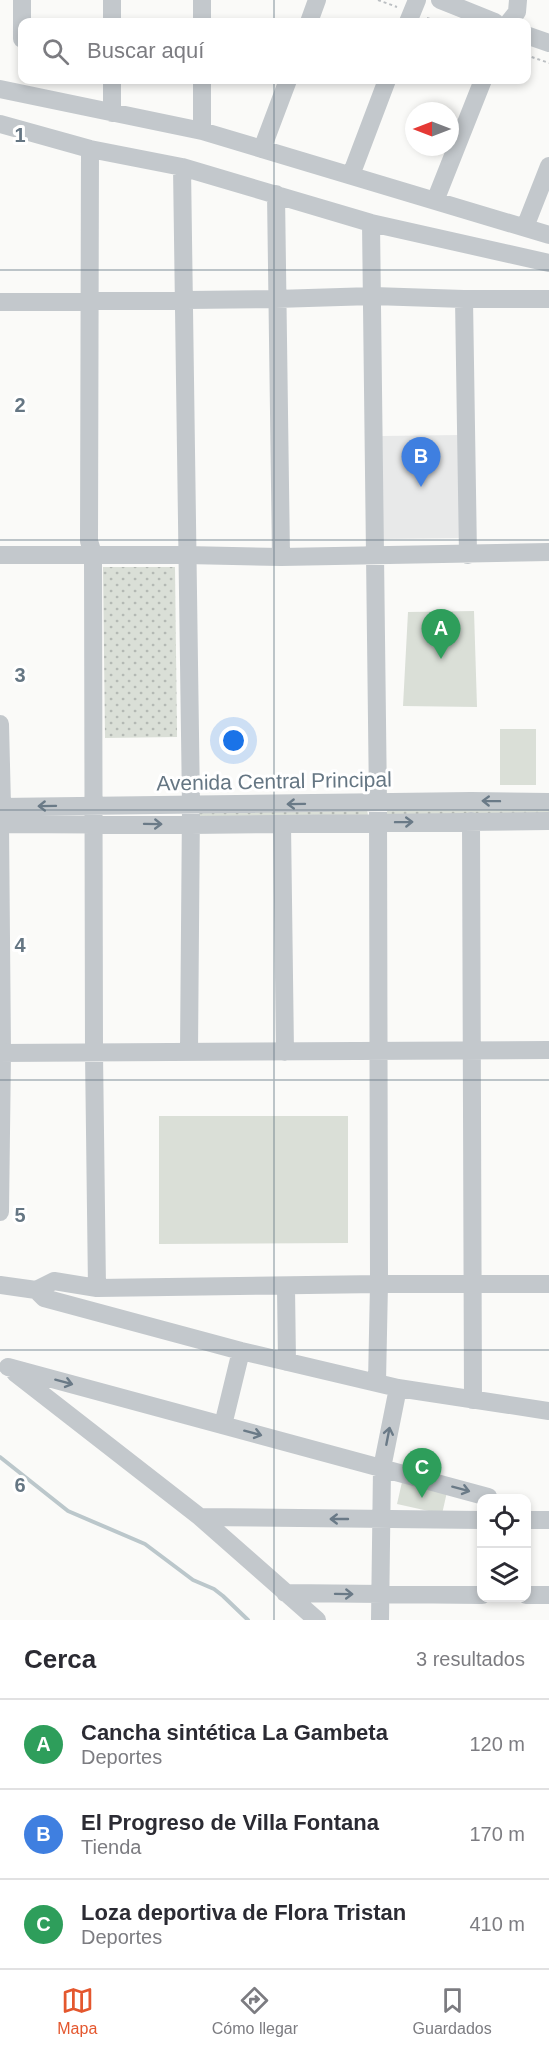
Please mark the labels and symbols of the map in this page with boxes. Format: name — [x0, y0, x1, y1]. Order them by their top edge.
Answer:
north arrow — [405, 102, 459, 156]
text: 1 — [14, 124, 26, 146]
text: 2 — [14, 394, 26, 416]
pin: B — [402, 438, 440, 487]
pin: A — [422, 610, 460, 659]
text: 3 — [14, 664, 26, 686]
your location — [219, 726, 248, 755]
street label: Avenida Central Principal — [156, 767, 392, 795]
one-way arrow — [481, 795, 501, 807]
one-way arrow — [286, 799, 306, 810]
one-way arrow — [38, 800, 58, 812]
one-way arrow — [393, 816, 413, 828]
one-way arrow — [142, 818, 162, 830]
text: 4 — [14, 934, 26, 956]
text: 5 — [14, 1204, 26, 1226]
one-way arrow — [54, 1377, 73, 1389]
one-way arrow — [383, 1427, 395, 1446]
one-way arrow — [243, 1428, 262, 1439]
pin: C — [402, 1448, 442, 1498]
text: 6 — [14, 1474, 26, 1496]
one-way arrow — [451, 1484, 470, 1496]
one-way arrow — [330, 1513, 350, 1524]
one-way arrow — [333, 1589, 353, 1600]

